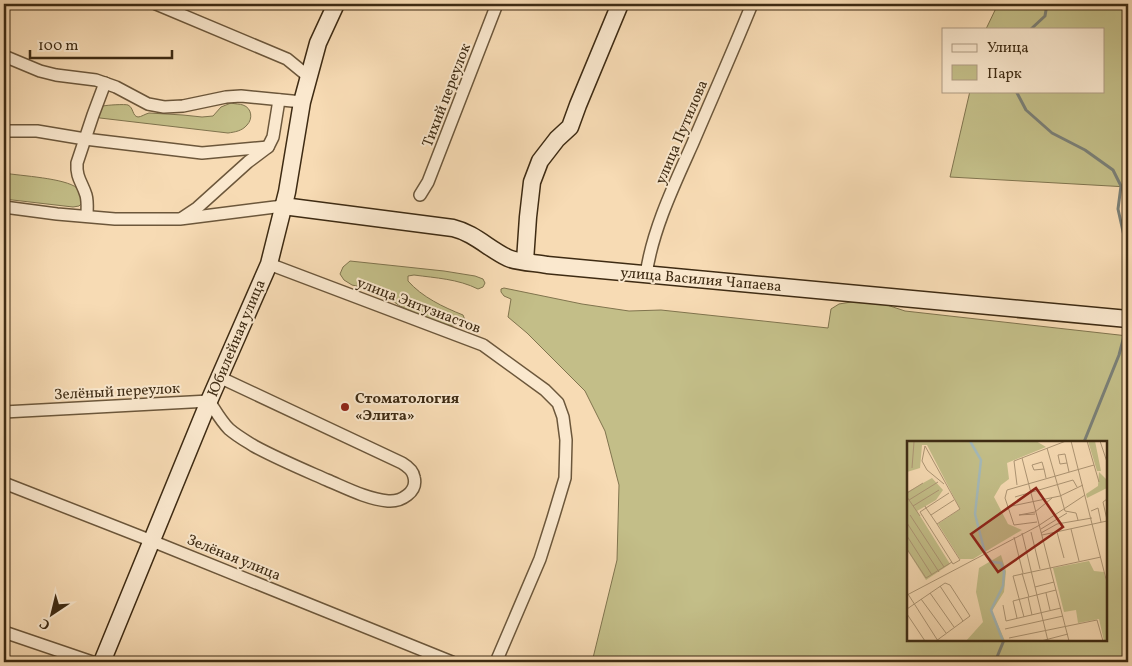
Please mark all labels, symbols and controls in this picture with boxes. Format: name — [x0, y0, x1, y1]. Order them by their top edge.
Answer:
scale bar — [30, 28, 172, 60]
legend — [942, 28, 1104, 92]
text: 100 m — [38, 36, 78, 57]
text: Улица — [987, 38, 1029, 59]
street label: Тихий переулок — [418, 41, 477, 150]
text: Парк — [987, 64, 1022, 85]
street label: улица Путилова — [651, 77, 714, 188]
street label: улица Василия Чапаева — [619, 263, 782, 298]
street label: улица Энтузиастов — [353, 273, 484, 340]
street label: Юбилейная улица — [203, 277, 272, 400]
street label: Зелёный переулок — [54, 379, 181, 406]
place label: Стоматология «Элита» — [355, 389, 460, 427]
marker: Стоматология «Элита» — [339, 401, 351, 413]
inset map — [907, 441, 1107, 641]
street label: Зелёная улица — [183, 530, 284, 587]
north arrow — [28, 588, 78, 638]
text: С — [36, 613, 55, 634]

